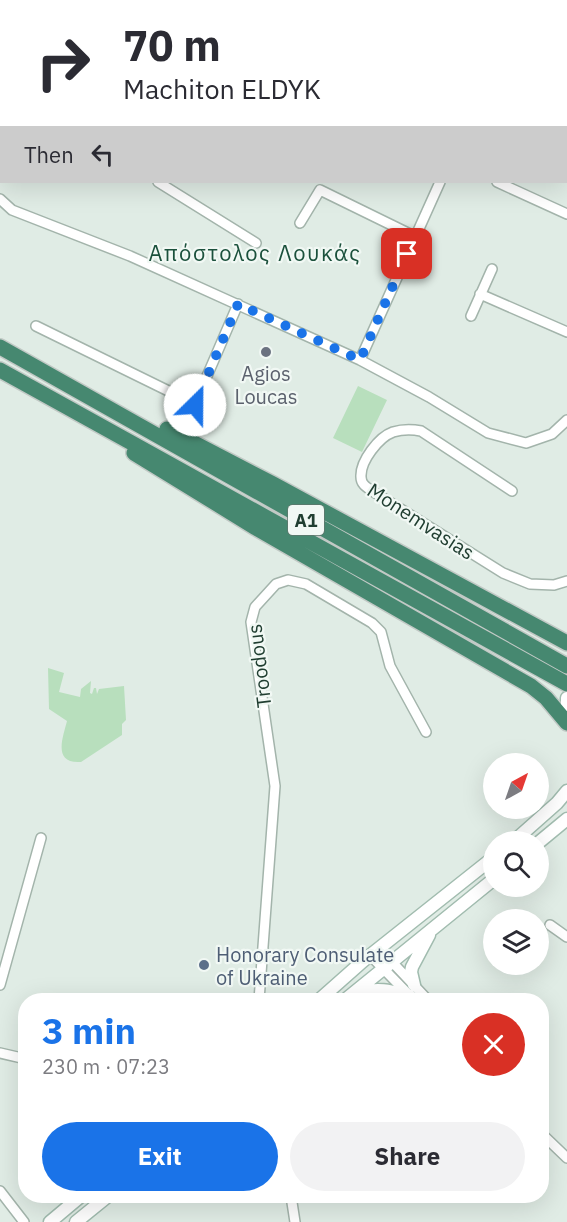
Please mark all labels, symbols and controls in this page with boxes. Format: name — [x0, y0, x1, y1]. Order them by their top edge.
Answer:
text: 70 m — [123, 18, 221, 73]
icon: right — [24, 24, 102, 102]
text: Machiton ELDYK — [123, 71, 321, 106]
icon: left — [86, 138, 119, 171]
text: Then — [24, 140, 74, 169]
pin — [381, 228, 432, 279]
icon: arrive — [390, 237, 423, 270]
district label: Απόστολος Λουκάς — [149, 238, 361, 267]
marker: Agios Loucas — [259, 345, 273, 359]
place label: Agios Loucas — [235, 360, 297, 410]
position arrow — [163, 373, 227, 437]
street label: Monemvasias — [362, 476, 480, 566]
road number: A1 — [288, 505, 324, 535]
street label: Troodous — [240, 623, 278, 709]
north arrow — [483, 753, 549, 819]
map controls — [483, 753, 549, 975]
button: search — [483, 831, 549, 897]
button: layers — [483, 909, 549, 975]
place label: Honorary Consulate of Ukraine — [216, 941, 394, 991]
marker: Honorary Consulate of Ukraine — [197, 958, 211, 972]
text: 3 min — [42, 1007, 136, 1054]
button: close — [462, 1013, 525, 1076]
text: 230 m · 07:23 — [42, 1053, 170, 1080]
button: Exit — [42, 1122, 278, 1191]
button: Share — [290, 1122, 525, 1191]

